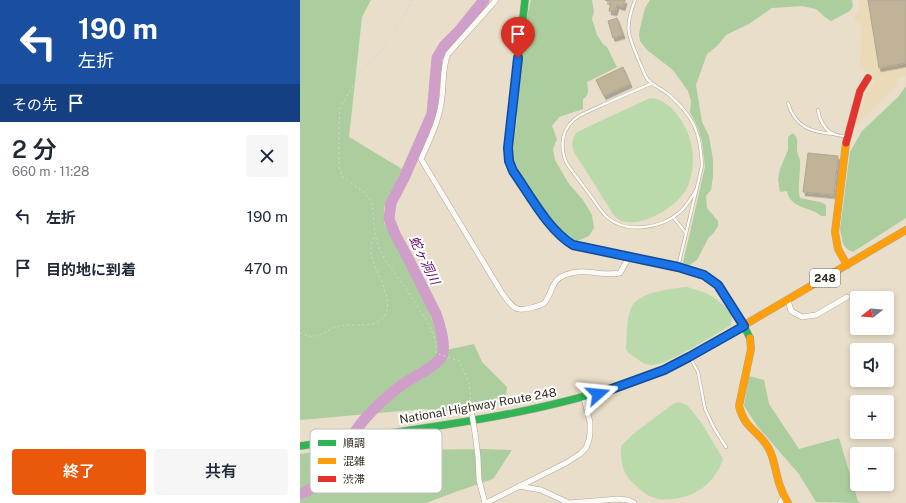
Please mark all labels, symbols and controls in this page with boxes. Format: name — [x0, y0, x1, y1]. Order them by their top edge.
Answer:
text: 190 m — [78, 12, 158, 45]
icon: left — [12, 16, 64, 68]
pin — [501, 17, 535, 58]
icon: arrive — [507, 23, 529, 45]
text: 左折 — [78, 50, 114, 71]
icon: arrive — [65, 92, 87, 114]
text: その先 — [12, 96, 57, 113]
text: 2 分 — [12, 135, 56, 163]
button: close — [246, 135, 288, 177]
text: 660 m · 11:28 — [12, 164, 90, 179]
icon: left — [12, 205, 34, 227]
text: 190 m — [247, 208, 288, 225]
text: 左折 — [46, 209, 76, 226]
water label: 蛇ヶ洞川 — [406, 234, 444, 289]
icon: arrive — [12, 257, 34, 279]
text: 470 m — [244, 260, 288, 277]
text: 目的地に到着 — [46, 261, 136, 278]
road number: 248 — [810, 269, 840, 287]
north arrow — [850, 291, 894, 335]
map controls — [850, 291, 894, 491]
button: sound — [850, 343, 894, 387]
position arrow — [577, 373, 619, 415]
street label: National Highway Route 248 — [398, 385, 558, 427]
button: + — [850, 395, 894, 439]
legend — [310, 429, 442, 493]
text: 順調 — [343, 437, 365, 449]
button: − — [850, 447, 894, 491]
button: 終了 — [12, 449, 146, 495]
button: 共有 — [154, 449, 288, 495]
text: 混雑 — [343, 455, 365, 467]
text: 渋滞 — [343, 473, 365, 485]

